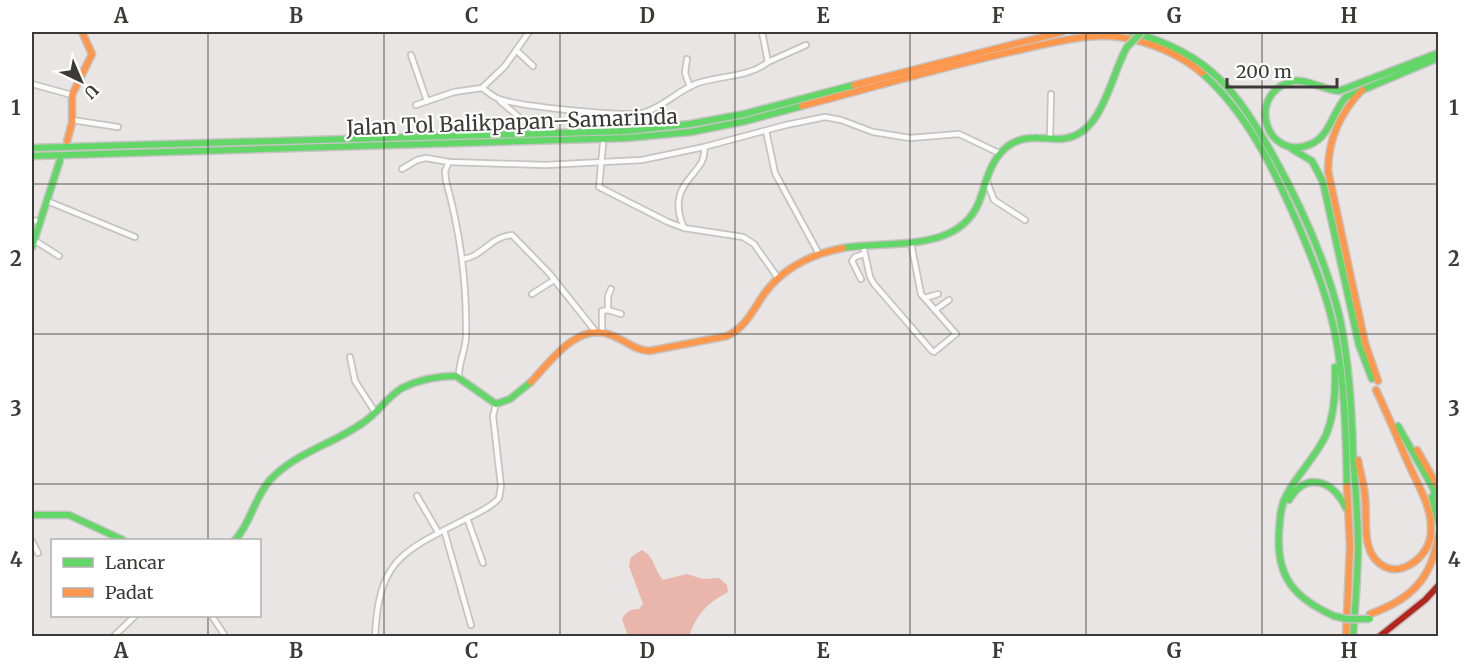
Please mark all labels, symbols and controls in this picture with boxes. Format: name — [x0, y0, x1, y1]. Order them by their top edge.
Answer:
text: A — [113, 3, 129, 28]
text: B — [289, 3, 303, 28]
text: C — [465, 3, 479, 28]
text: D — [639, 3, 655, 28]
text: E — [816, 3, 830, 28]
text: F — [992, 3, 1005, 28]
text: G — [1167, 3, 1182, 28]
text: H — [1341, 3, 1357, 28]
north arrow — [51, 51, 111, 111]
scale bar — [1227, 51, 1336, 89]
text: 200 m — [1236, 60, 1292, 83]
text: U — [80, 80, 103, 103]
text: 1 — [11, 95, 21, 120]
text: 1 — [1449, 95, 1459, 120]
street label: Jalan Tol Balikpapan–Samarinda — [345, 103, 678, 141]
text: 2 — [10, 246, 22, 271]
text: 2 — [1448, 246, 1460, 271]
text: 3 — [10, 396, 22, 421]
text: 3 — [1448, 396, 1460, 421]
legend — [51, 539, 261, 617]
text: 4 — [10, 547, 23, 572]
text: 4 — [1448, 547, 1461, 572]
text: Lancar — [105, 551, 165, 574]
text: Padat — [105, 581, 154, 604]
text: A — [113, 638, 129, 663]
text: B — [289, 638, 303, 663]
text: C — [465, 638, 479, 663]
text: D — [639, 638, 655, 663]
text: E — [816, 638, 830, 663]
text: F — [992, 638, 1005, 663]
text: G — [1167, 638, 1182, 663]
text: H — [1341, 638, 1357, 663]

